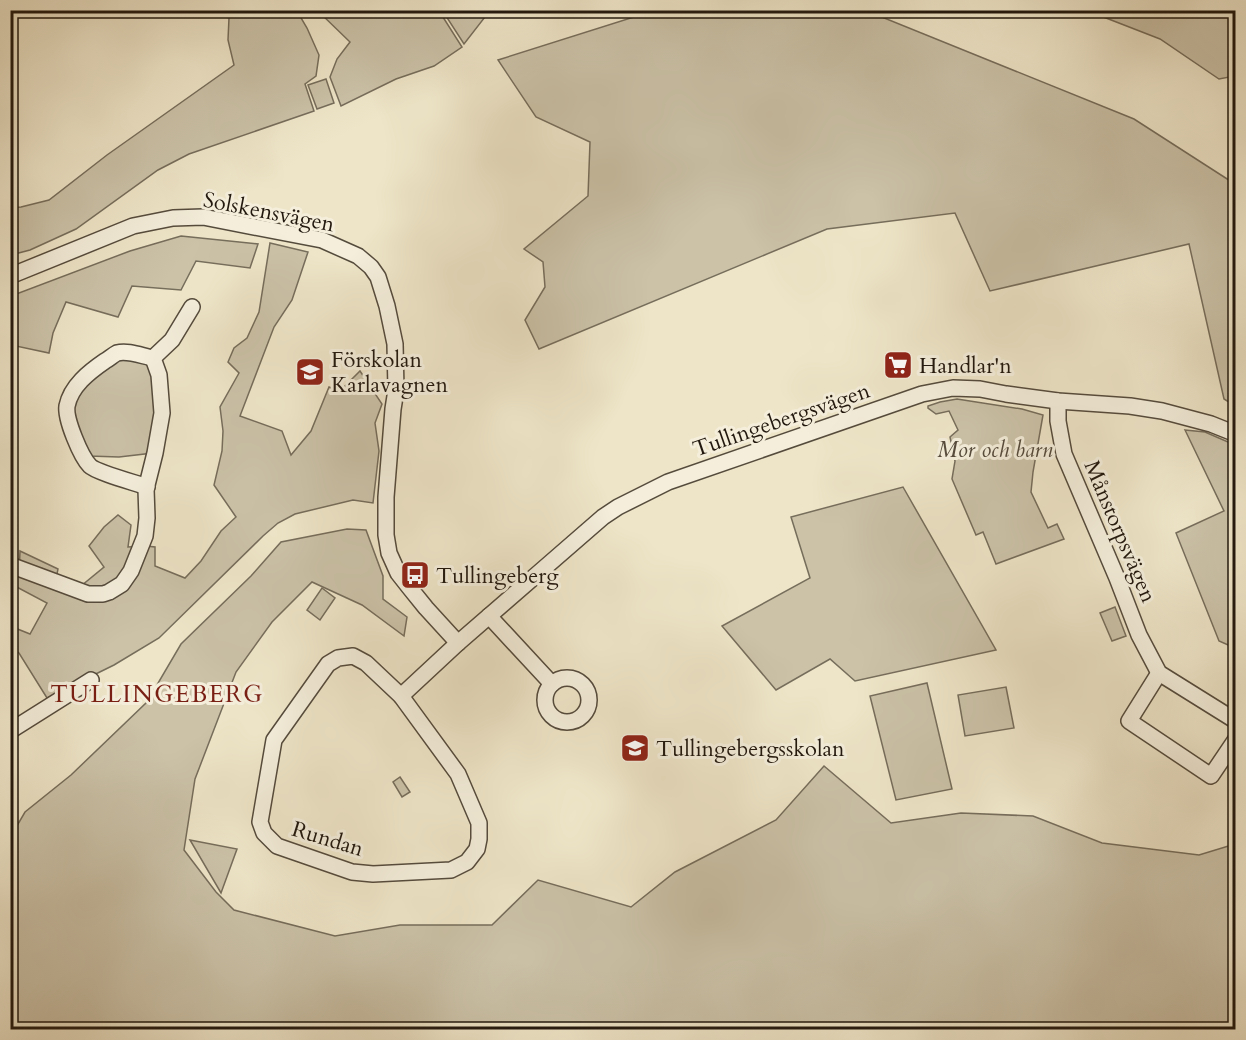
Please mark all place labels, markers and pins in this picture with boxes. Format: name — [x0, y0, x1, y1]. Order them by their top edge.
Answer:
place label: Förskolan Karlavagnen — [331, 345, 448, 400]
supermarket icon: Handlar'n — [882, 349, 914, 381]
place label: Handlar'n — [919, 351, 1012, 381]
school or university icon: Förskolan Karlavagnen — [294, 356, 326, 388]
bus stop icon: Tullingeberg — [399, 559, 431, 591]
place label: Tullingeberg — [436, 561, 559, 591]
school or university icon: Tullingebergsskolan — [619, 732, 651, 764]
place label: Tullingebergsskolan — [656, 734, 845, 764]

